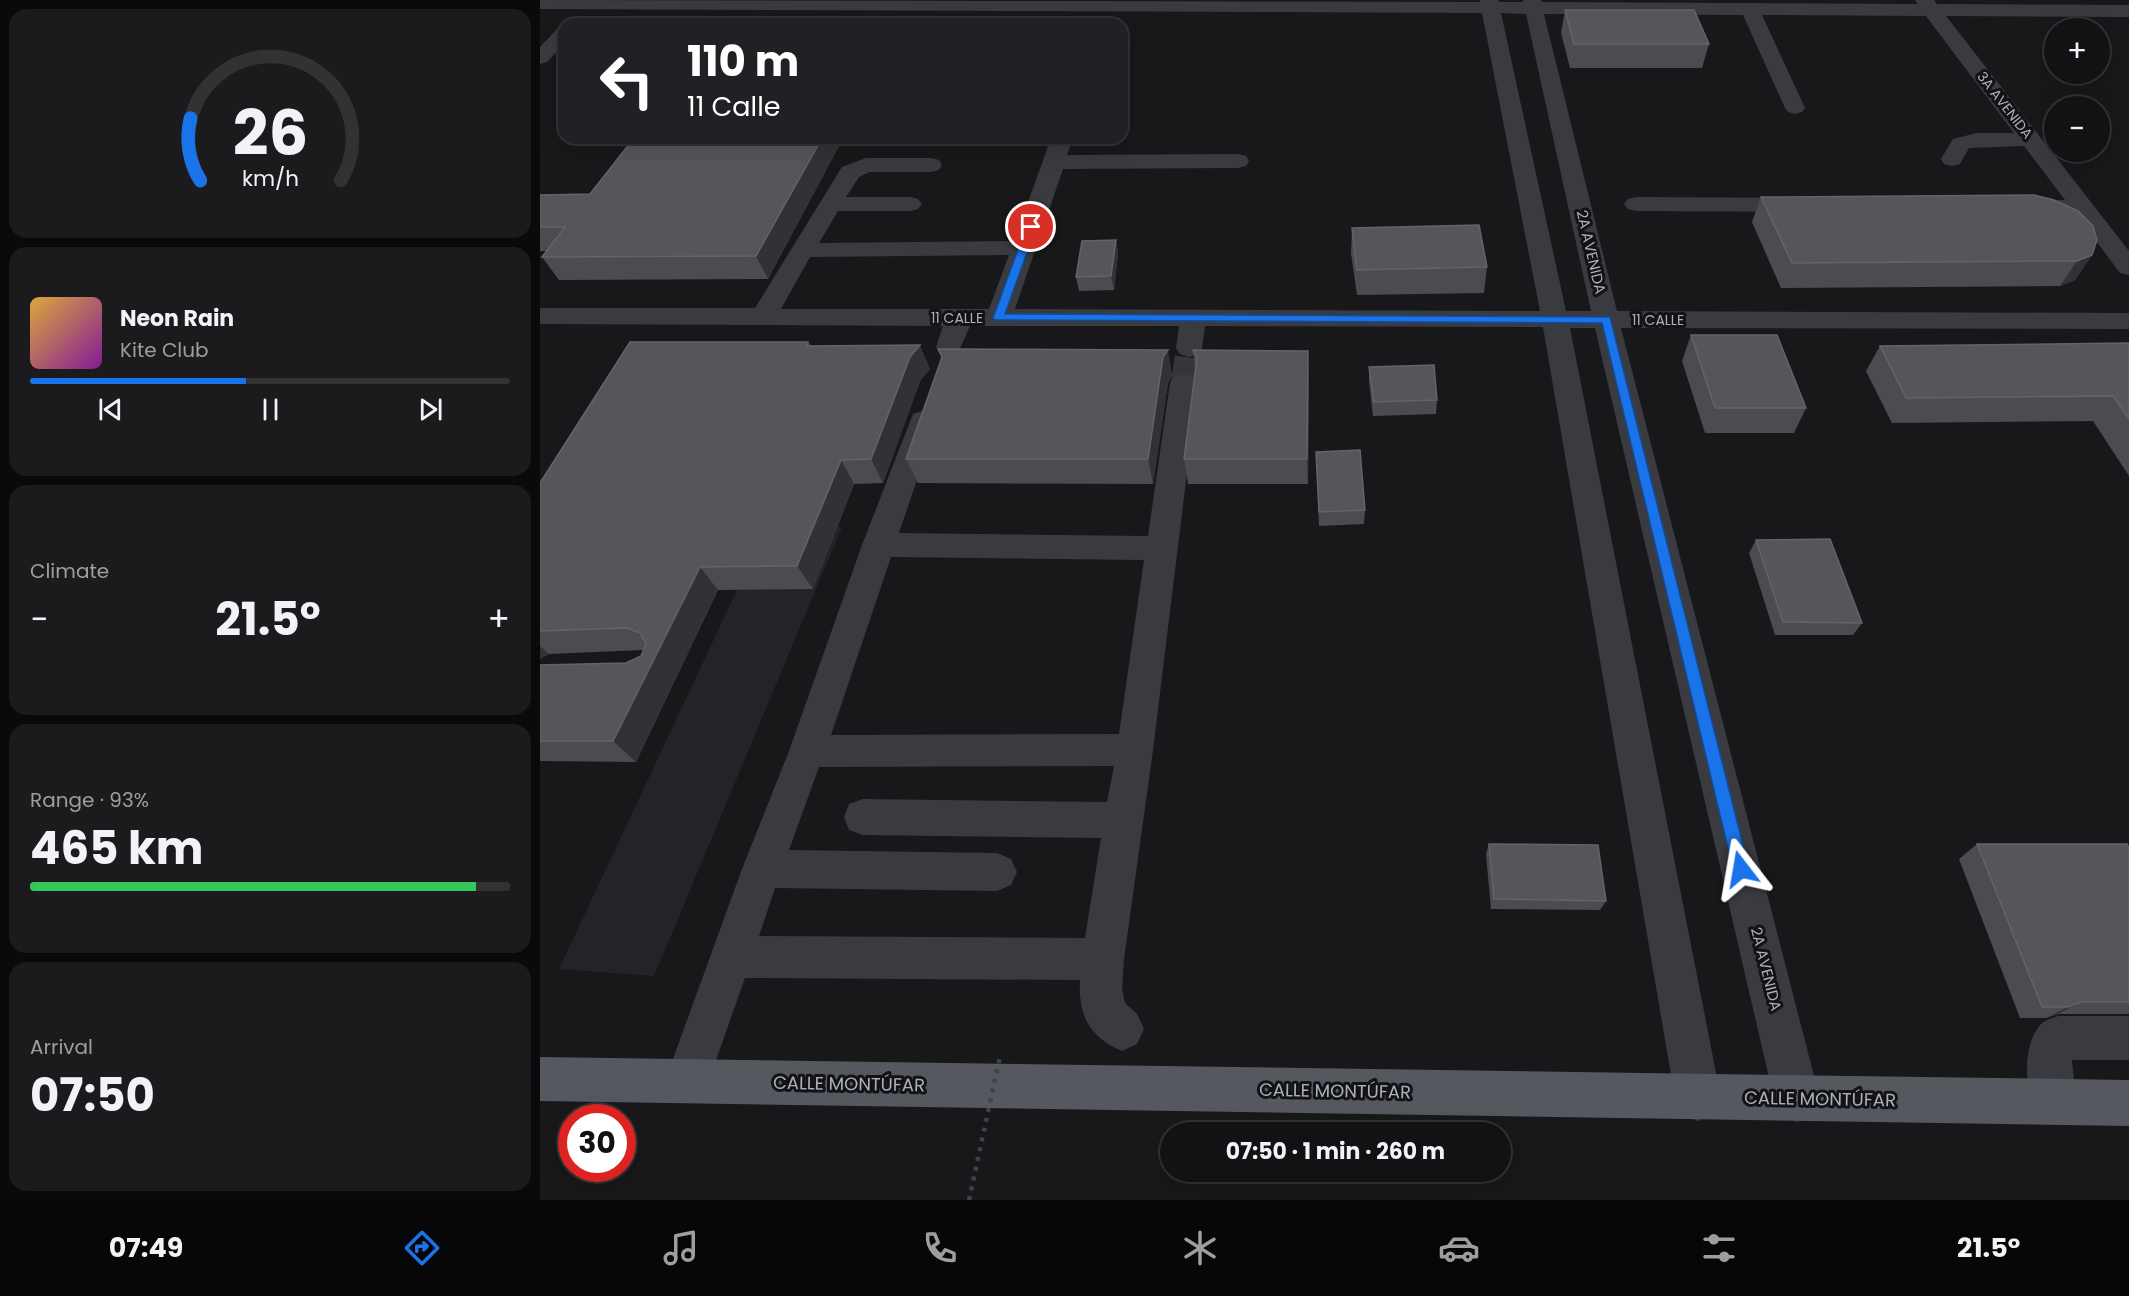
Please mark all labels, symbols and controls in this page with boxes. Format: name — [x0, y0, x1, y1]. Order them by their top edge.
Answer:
map controls — [2044, 18, 2110, 162]
button: + — [2044, 18, 2110, 84]
text: 110 m — [687, 32, 799, 91]
icon: left — [588, 42, 666, 120]
street label: 3A AVENIDA — [1972, 67, 2038, 143]
text: 11 Calle — [687, 88, 781, 125]
text: 26 — [232, 89, 308, 177]
button: − — [2044, 96, 2110, 162]
text: km/h — [241, 163, 299, 194]
pin — [1005, 201, 1056, 252]
street label: 2A AVENIDA — [1572, 208, 1611, 296]
icon: arrive — [1014, 210, 1047, 243]
text: Neon Rain — [120, 303, 234, 334]
street label: 11 CALLE — [931, 308, 983, 328]
street label: 11 CALLE — [1632, 310, 1684, 330]
text: Kite Club — [120, 336, 209, 364]
icon: previous — [94, 393, 127, 426]
icon: pause — [254, 393, 287, 426]
icon: next — [414, 393, 447, 426]
text: Climate — [30, 557, 109, 585]
text: 21.5° — [215, 588, 321, 651]
text: − — [30, 596, 48, 643]
text: + — [487, 596, 510, 643]
text: Range · 93% — [30, 786, 149, 814]
text: 465 km — [30, 817, 203, 880]
position arrow — [1709, 837, 1773, 901]
street label: 2A AVENIDA — [1746, 925, 1787, 1013]
text: Arrival — [30, 1033, 93, 1061]
text: 07:50 — [30, 1064, 155, 1127]
street label: CALLE MONTÚFAR — [773, 1070, 925, 1097]
street label: CALLE MONTÚFAR — [1259, 1077, 1411, 1104]
street label: CALLE MONTÚFAR — [1744, 1085, 1896, 1112]
speed limit sign: 30 — [558, 1104, 636, 1182]
text: 07:50 · 1 min · 260 m — [1226, 1136, 1445, 1167]
icon: directions — [401, 1227, 443, 1269]
icon: music — [660, 1227, 702, 1269]
icon: phone — [919, 1227, 961, 1269]
icon: climate — [1179, 1227, 1221, 1269]
icon: car — [1438, 1227, 1480, 1269]
icon: filters — [1698, 1227, 1740, 1269]
text: 07:49 — [109, 1229, 183, 1266]
text: 21.5° — [1957, 1229, 2020, 1266]

